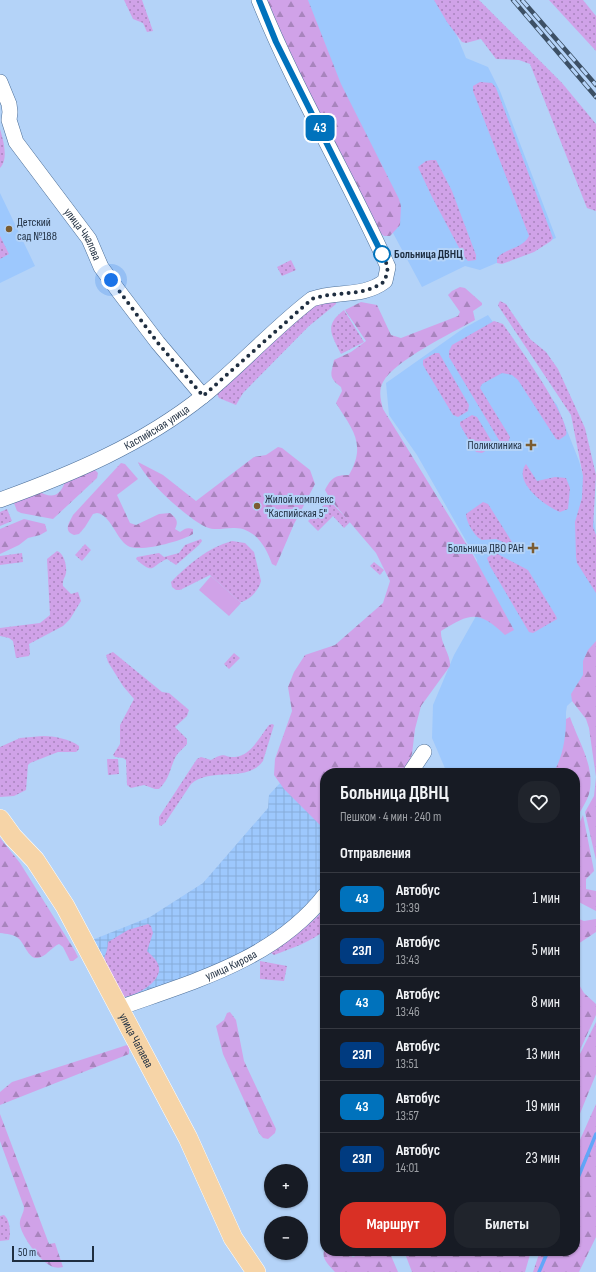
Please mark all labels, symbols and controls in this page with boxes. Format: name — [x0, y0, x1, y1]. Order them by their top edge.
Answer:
line badge: 43 — [302, 115, 338, 141]
text: 43 — [314, 119, 326, 136]
street label: улица Чкалова — [61, 205, 105, 263]
place label: Детский сад №188 — [17, 215, 57, 244]
marker: Детский сад №188 — [4, 224, 14, 234]
marker: Больница ДВНЦ — [373, 245, 391, 263]
place label: Больница ДВНЦ — [394, 247, 463, 262]
your location — [101, 270, 121, 290]
street label: Каспийская улица — [121, 401, 193, 453]
place label: Поликлиника — [468, 438, 522, 453]
marker: Поликлиника — [525, 439, 537, 451]
place label: Жилой комплекс "Каспийская 5" — [265, 492, 334, 521]
marker: Жилой комплекс "Каспийская 5" — [252, 501, 262, 511]
place label: Больница ДВО РАН — [448, 541, 524, 556]
marker: Больница ДВО РАН — [527, 542, 539, 554]
button: heart — [518, 781, 560, 823]
text: Больница ДВНЦ — [340, 782, 449, 805]
text: Пешком · 4 мин · 240 m — [340, 809, 441, 825]
text: Отправления — [340, 844, 411, 863]
text: Автобус — [396, 881, 440, 900]
text: 1 мин — [533, 889, 560, 908]
text: 43 — [356, 890, 368, 907]
text: 13:39 — [396, 900, 420, 916]
text: Автобус — [396, 933, 440, 952]
text: 5 мин — [532, 941, 560, 960]
text: 23Л — [352, 942, 372, 959]
street label: улица Кирова — [203, 946, 260, 984]
text: 13:43 — [396, 952, 419, 968]
text: Автобус — [396, 985, 440, 1004]
text: 8 мин — [531, 993, 560, 1012]
text: 43 — [356, 994, 368, 1011]
text: 13:46 — [396, 1004, 420, 1020]
street label: улица Чапаева — [116, 1010, 157, 1071]
text: Автобус — [396, 1037, 440, 1056]
text: 13 мин — [526, 1045, 560, 1064]
text: 23Л — [352, 1046, 372, 1063]
text: 13:51 — [396, 1056, 418, 1072]
text: Автобус — [396, 1089, 440, 1108]
text: 19 мин — [526, 1097, 560, 1116]
text: 43 — [356, 1098, 368, 1115]
text: 13:57 — [396, 1108, 419, 1124]
text: Автобус — [396, 1141, 440, 1160]
text: 23 мин — [525, 1149, 560, 1168]
text: 23Л — [352, 1150, 372, 1167]
text: 14:01 — [396, 1160, 419, 1176]
map controls — [264, 1164, 308, 1260]
button: + — [264, 1164, 308, 1208]
button: Маршрут — [340, 1202, 446, 1248]
button: Билеты — [454, 1202, 560, 1248]
button: − — [264, 1216, 308, 1260]
scale bar — [12, 1244, 94, 1263]
text: 50 m — [18, 1246, 36, 1259]

